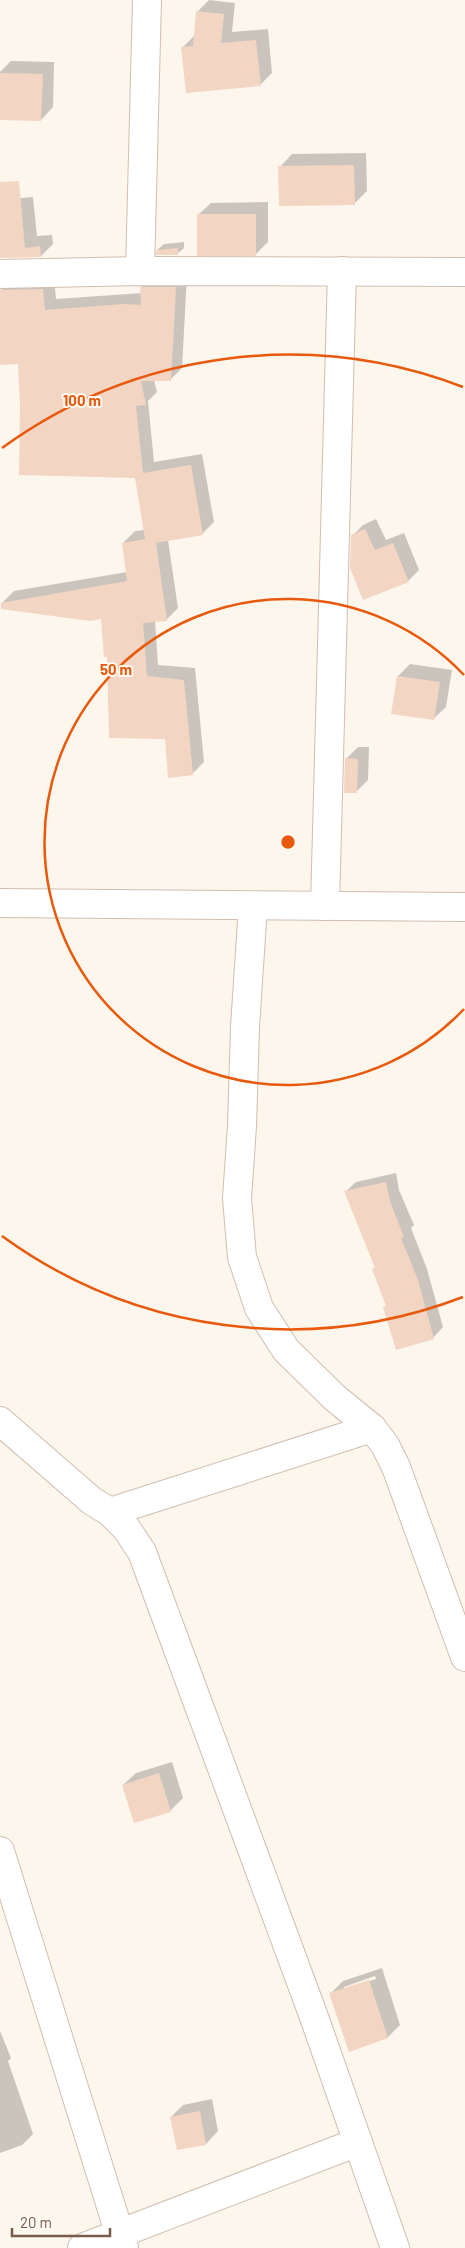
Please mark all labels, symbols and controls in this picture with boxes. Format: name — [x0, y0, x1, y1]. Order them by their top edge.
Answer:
text: 100 m — [63, 391, 101, 409]
text: 50 m — [100, 660, 132, 678]
centre of rings — [279, 833, 297, 851]
scale bar — [12, 2206, 110, 2238]
text: 20 m — [20, 2213, 52, 2231]

